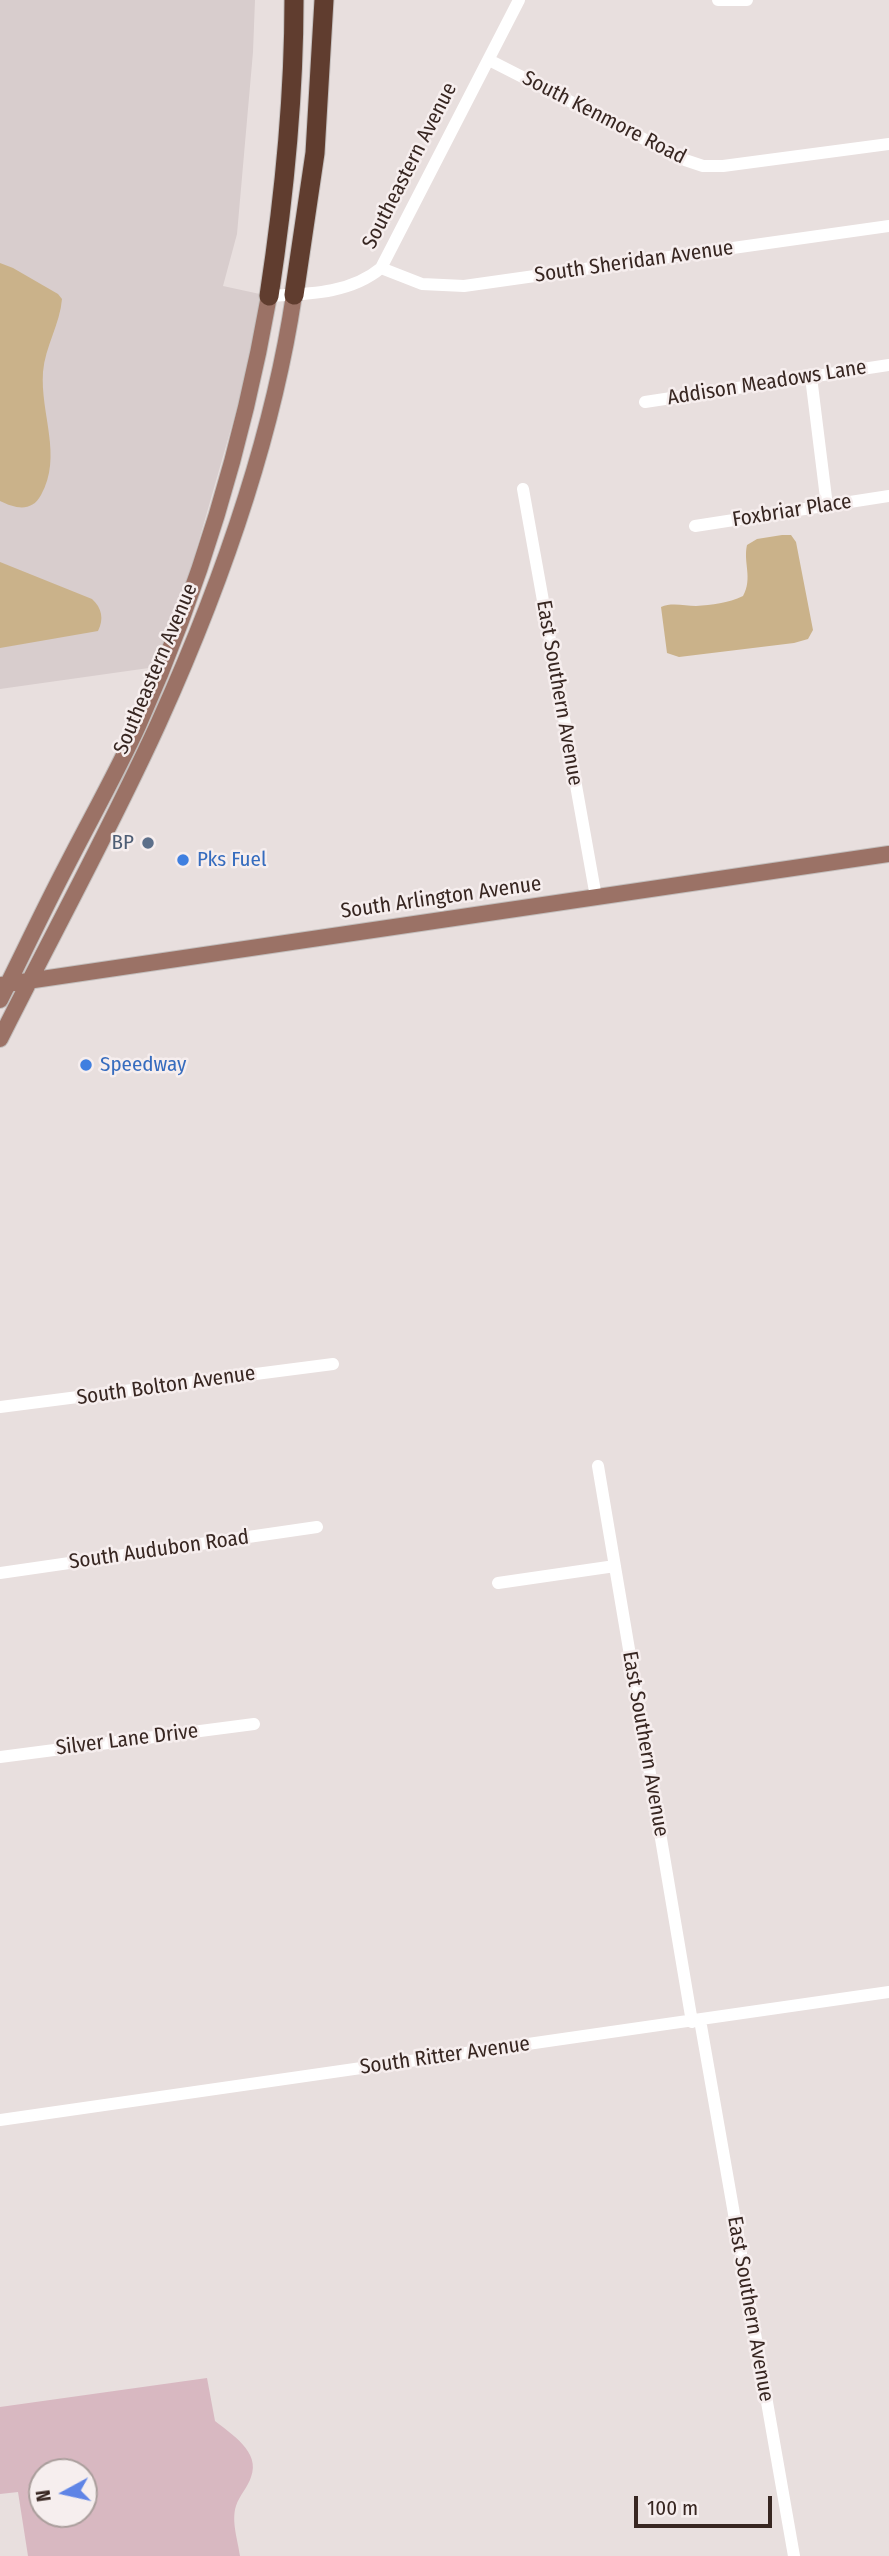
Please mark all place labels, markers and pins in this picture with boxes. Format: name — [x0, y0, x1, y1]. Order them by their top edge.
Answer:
place label: BP — [112, 830, 134, 856]
marker: BP — [140, 835, 156, 851]
place label: Pks Fuel — [197, 847, 266, 873]
marker: Pks Fuel — [175, 852, 191, 868]
place label: Speedway — [100, 1052, 186, 1078]
marker: Speedway — [78, 1057, 94, 1073]

